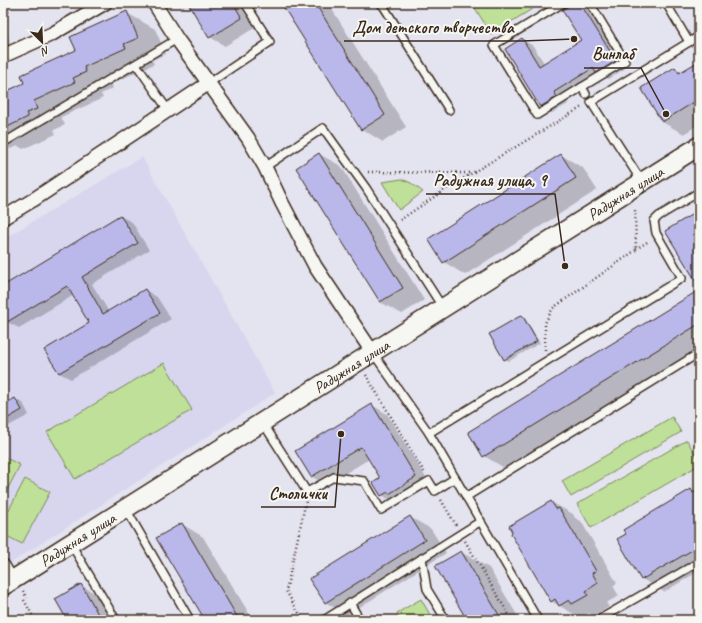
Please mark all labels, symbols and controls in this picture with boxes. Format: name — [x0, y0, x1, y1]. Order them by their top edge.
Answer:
callout: Дом детского творчества — [344, 12, 522, 41]
text: Дом детского творчества — [352, 17, 515, 38]
north arrow — [22, 22, 62, 62]
callout: Винлаб — [584, 39, 641, 68]
text: N — [38, 43, 52, 60]
text: Винлаб — [592, 43, 638, 64]
street label: Радужная улица — [584, 162, 668, 225]
callout: Радужная улица, 9 — [426, 165, 555, 194]
text: Радужная улица, 9 — [434, 170, 549, 191]
street label: Радужная улица — [310, 335, 394, 398]
callout: Столички — [261, 478, 335, 507]
text: Столички — [269, 483, 328, 504]
street label: Радужная улица — [36, 508, 120, 571]

